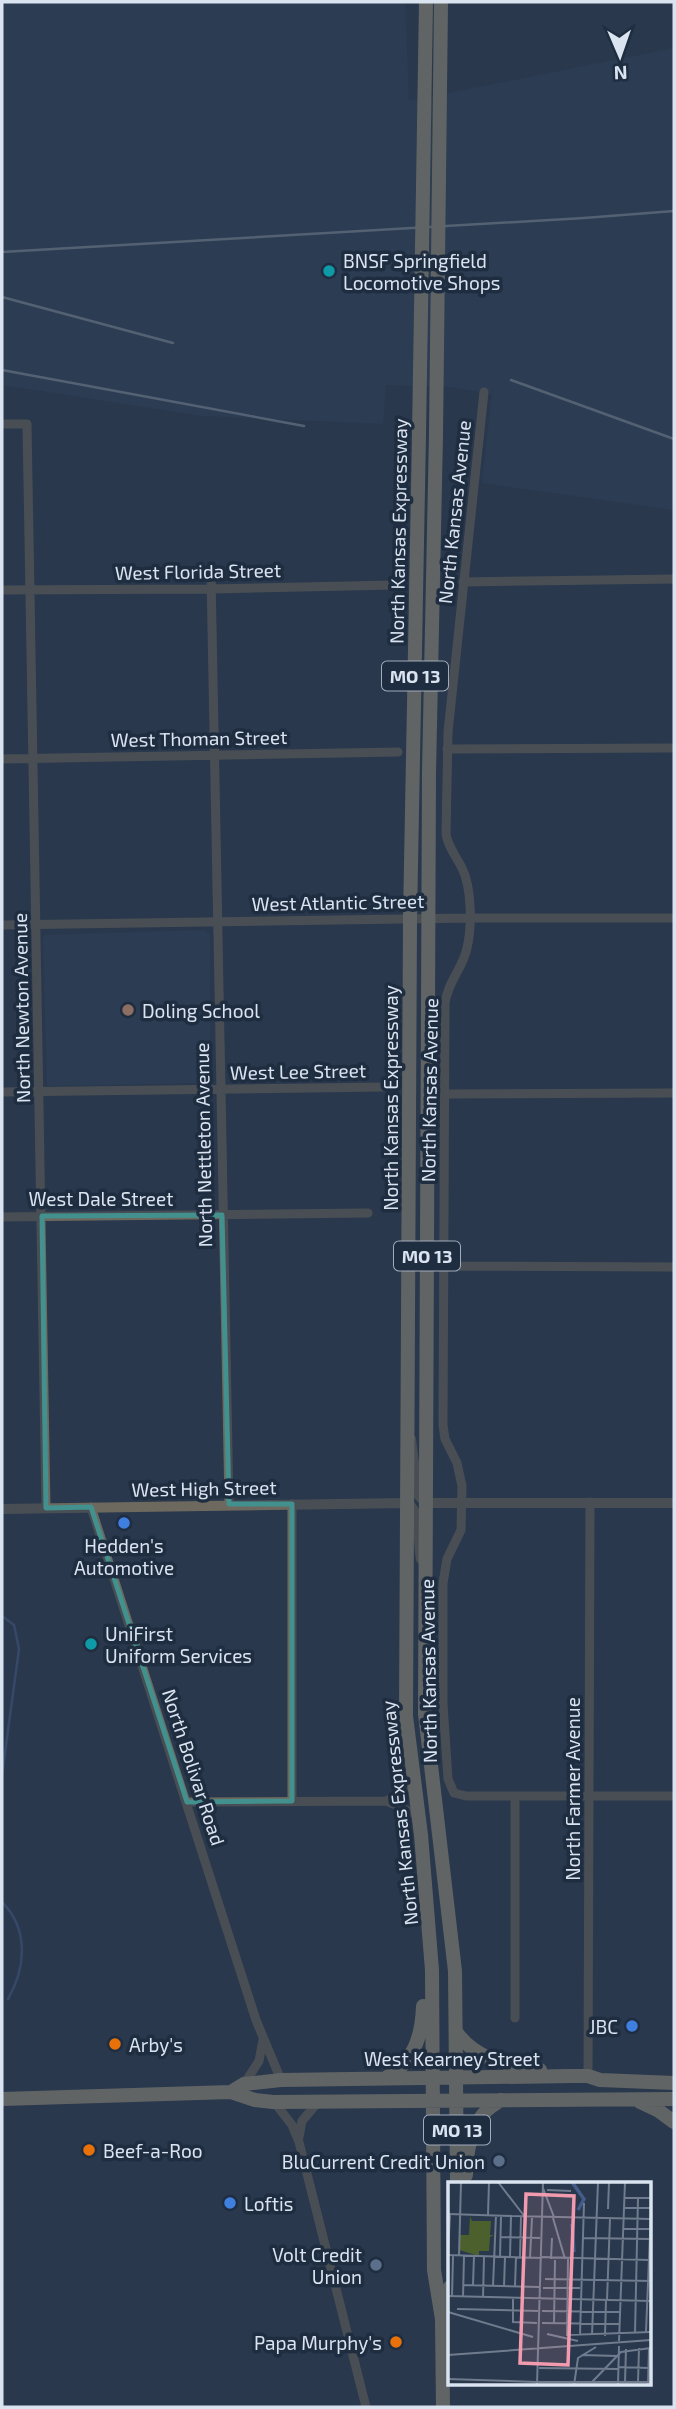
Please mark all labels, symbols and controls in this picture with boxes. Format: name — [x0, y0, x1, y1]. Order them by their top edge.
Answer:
north arrow — [585, 21, 655, 91]
text: N — [613, 62, 628, 85]
place label: BNSF Springfield Locomotive Shops — [343, 249, 500, 294]
marker: BNSF Springfield Locomotive Shops — [321, 263, 337, 279]
street label: North Kansas Expressway — [385, 418, 411, 644]
street label: North Kansas Avenue — [433, 419, 475, 605]
street label: West Florida Street — [115, 558, 281, 584]
road number: MO 13 — [382, 662, 448, 690]
street label: West Thoman Street — [111, 725, 287, 751]
street label: West Atlantic Street — [251, 889, 425, 915]
street label: North Newton Avenue — [8, 913, 34, 1103]
street label: North Kansas Expressway — [379, 985, 402, 1211]
street label: North Kansas Avenue — [416, 998, 442, 1182]
place label: Doling School — [142, 999, 260, 1022]
marker: Doling School — [120, 1002, 136, 1018]
street label: North Nettleton Avenue — [190, 1042, 216, 1248]
street label: West Lee Street — [230, 1058, 366, 1084]
street label: West Dale Street — [29, 1187, 173, 1210]
road number: MO 13 — [394, 1241, 460, 1270]
street label: West High Street — [131, 1475, 277, 1501]
marker: Hedden's Automotive — [116, 1515, 132, 1531]
place label: Hedden's Automotive — [74, 1534, 174, 1579]
street label: North Kansas Avenue — [415, 1579, 441, 1763]
place label: UniFirst Uniform Services — [105, 1622, 252, 1667]
marker: UniFirst Uniform Services — [83, 1636, 99, 1652]
street label: North Bolivar Road — [158, 1686, 230, 1848]
street label: North Farmer Avenue — [561, 1697, 584, 1881]
street label: North Kansas Expressway — [376, 1700, 422, 1926]
place label: JBC — [589, 2015, 618, 2038]
marker: JBC — [624, 2018, 640, 2034]
place label: Arby's — [129, 2033, 183, 2056]
marker: Arby's — [107, 2036, 123, 2052]
street label: West Kearney Street — [364, 2047, 540, 2070]
road number: MO 13 — [424, 2116, 490, 2144]
place label: Beef-a-Roo — [103, 2139, 203, 2162]
marker: Beef-a-Roo — [81, 2142, 97, 2158]
place label: BluCurrent Credit Union — [282, 2150, 485, 2173]
marker: BluCurrent Credit Union — [491, 2153, 507, 2169]
inset map — [448, 2182, 652, 2384]
place label: Loftis — [244, 2192, 293, 2215]
marker: Loftis — [222, 2195, 238, 2211]
place label: Volt Credit Union — [272, 2243, 362, 2288]
marker: Volt Credit Union — [368, 2257, 384, 2273]
place label: Papa Murphy's — [254, 2331, 382, 2354]
marker: Papa Murphy's — [388, 2334, 404, 2350]

